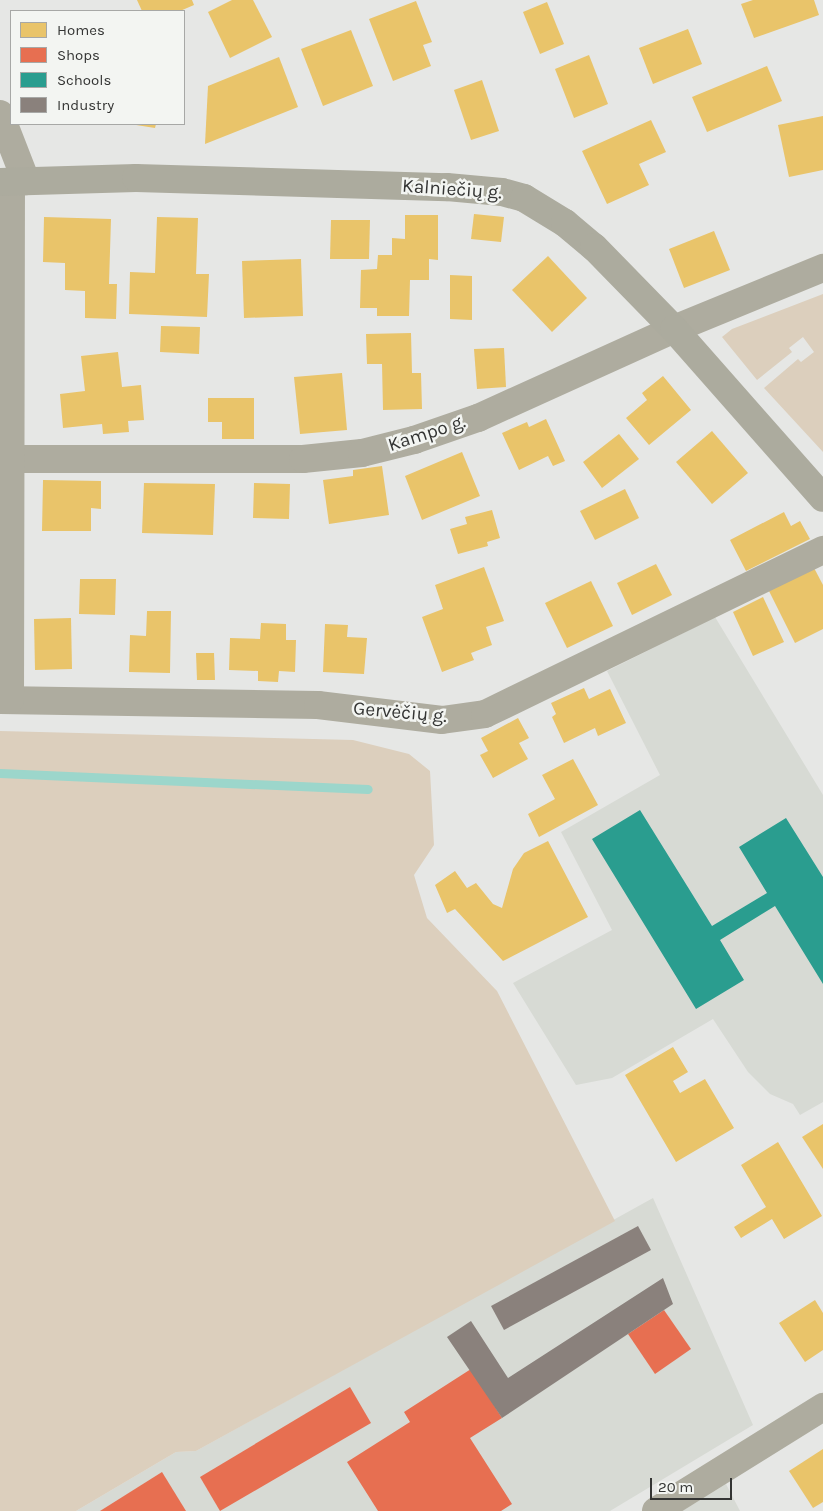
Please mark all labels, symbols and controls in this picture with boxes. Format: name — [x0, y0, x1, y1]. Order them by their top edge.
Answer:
legend — [10, 10, 185, 125]
text: Homes — [57, 21, 105, 39]
text: Shops — [57, 46, 100, 64]
text: Schools — [57, 71, 111, 89]
text: Industry — [57, 96, 114, 114]
street label: Kalniečių g. — [401, 175, 503, 205]
street label: Kampo g. — [385, 411, 469, 457]
street label: Gervėčių g. — [352, 698, 448, 728]
scale bar — [653, 1468, 736, 1500]
text: 20 m — [658, 1478, 693, 1496]

